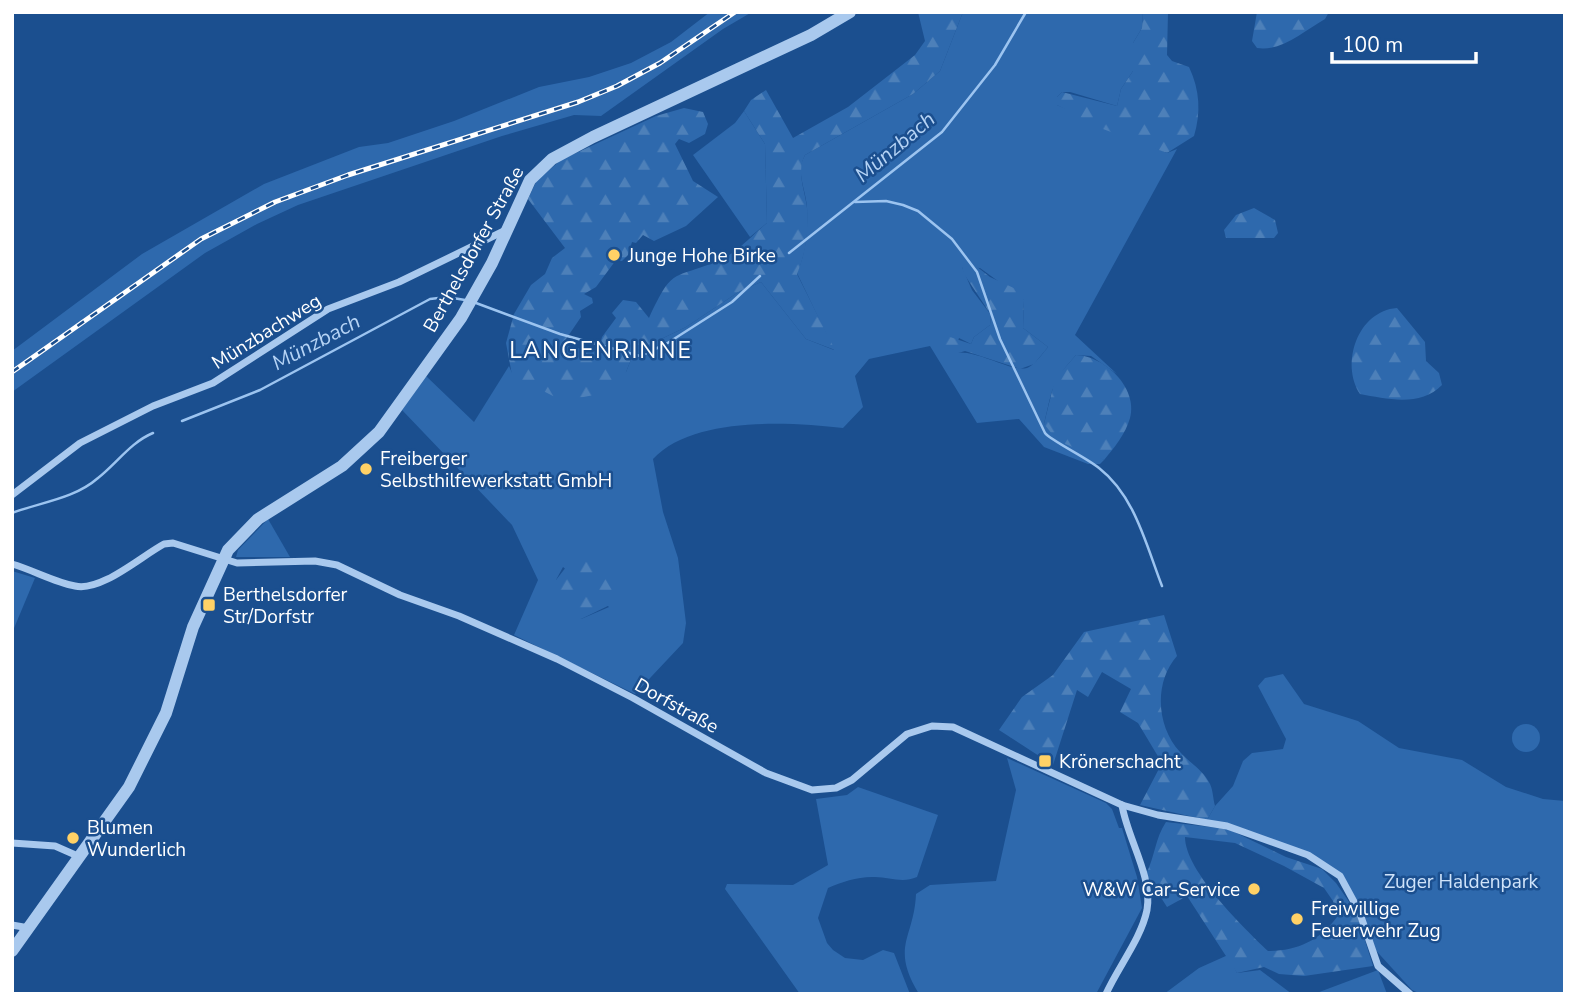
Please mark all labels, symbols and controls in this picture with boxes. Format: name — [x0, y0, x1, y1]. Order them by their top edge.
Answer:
scale bar — [1332, 21, 1476, 65]
text: 100 m — [1342, 31, 1403, 59]
water label: Münzbach — [849, 105, 941, 189]
street label: Berthelsdorfer Straße — [417, 162, 530, 337]
place label: Junge Hohe Birke — [627, 243, 776, 269]
marker: Junge Hohe Birke — [606, 247, 622, 263]
street label: Münzbachweg — [207, 288, 325, 374]
water label: Münzbach — [268, 308, 364, 376]
district label: LANGENRINNE — [509, 335, 693, 366]
place label: Freiberger Selbsthilfewerkstatt GmbH — [380, 446, 612, 494]
marker: Freiberger Selbsthilfewerkstatt GmbH — [358, 461, 374, 477]
place label: Berthelsdorfer Str/Dorfstr — [223, 582, 348, 630]
marker: Berthelsdorfer Str/Dorfstr — [201, 597, 217, 613]
street label: Dorfstraße — [630, 672, 723, 740]
place label: Krönerschacht — [1059, 749, 1181, 775]
marker: Krönerschacht — [1037, 753, 1053, 769]
place label: Blumen Wunderlich — [87, 815, 186, 863]
marker: Blumen Wunderlich — [65, 830, 81, 846]
park label: Zuger Haldenpark — [1384, 869, 1539, 895]
place label: W&W Car-Service — [1082, 877, 1240, 903]
marker: W&W Car-Service — [1246, 881, 1262, 897]
place label: Freiwillige Feuerwehr Zug — [1311, 896, 1441, 944]
marker: Freiwillige Feuerwehr Zug — [1289, 911, 1305, 927]

